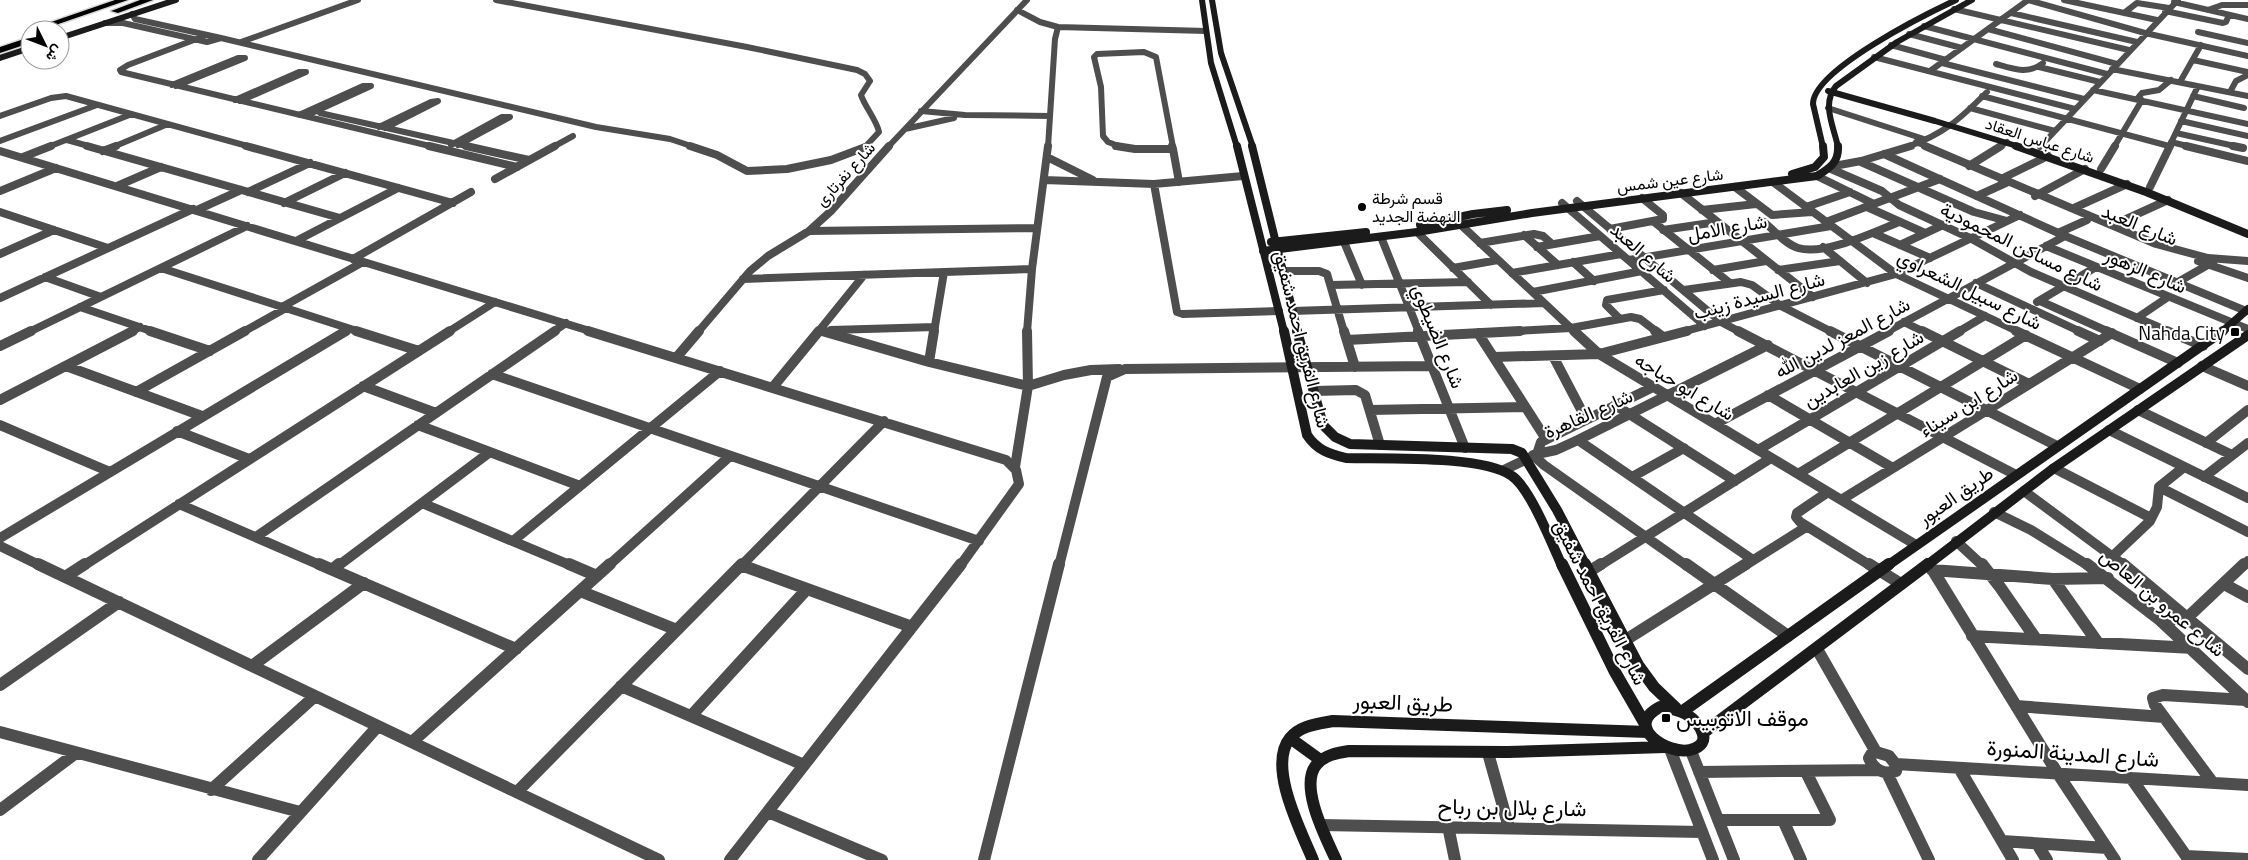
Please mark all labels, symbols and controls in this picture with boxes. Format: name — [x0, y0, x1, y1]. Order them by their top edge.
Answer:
north arrow — [20, 20, 70, 70]
text: ش — [41, 41, 68, 67]
street label: شارع عباس العقاد — [1982, 111, 2098, 169]
street label: شارع نفرتارى — [809, 136, 881, 212]
street label: شارع عين شمس — [1615, 162, 1725, 198]
place label: قسم شرطة النهضة الجديد — [1372, 186, 1460, 228]
street label: شارع مساكن المحمودية — [1936, 194, 2108, 298]
street label: شارع العبد — [2098, 196, 2182, 252]
marker: قسم شرطة النهضة الجديد — [1356, 201, 1368, 213]
street label: شارع الامل — [1685, 206, 1769, 248]
street label: شارع العبد — [1604, 215, 1684, 289]
street label: شارع الزهور — [2100, 239, 2191, 300]
street label: شارع سبيل الشعراوي — [1892, 241, 2047, 338]
street label: شارع الفريق احمد شفيق — [1267, 247, 1339, 431]
street label: شارع السيدة زينب — [1690, 264, 1828, 326]
street label: شارع الضيطوي — [1403, 279, 1473, 393]
street label: شارع المعز لدين الله — [1769, 289, 1915, 385]
place label: Nahda City — [2138, 318, 2225, 347]
street label: شارع زين العابدين — [1797, 322, 1929, 414]
marker: Nahda City — [2229, 326, 2241, 338]
street label: شارع ابو حباجه — [1630, 345, 1740, 427]
street label: شارع ابن سيناء — [1913, 360, 2023, 444]
street label: شارع القاهرة — [1539, 381, 1637, 445]
street label: طريق العبور — [1910, 458, 1999, 532]
street label: شارع الفريق احمد شفيق — [1547, 514, 1655, 690]
street label: شارع عمرو بن العاص — [2094, 541, 2232, 663]
street label: طريق العبور — [1351, 683, 1454, 721]
place label: موقف الاتوبيس — [1676, 701, 1809, 735]
marker: موقف الاتوبيس — [1660, 712, 1672, 724]
street label: شارع المدينة المنورة — [1986, 730, 2160, 776]
street label: شارع بلال بن رباح — [1437, 789, 1587, 825]

